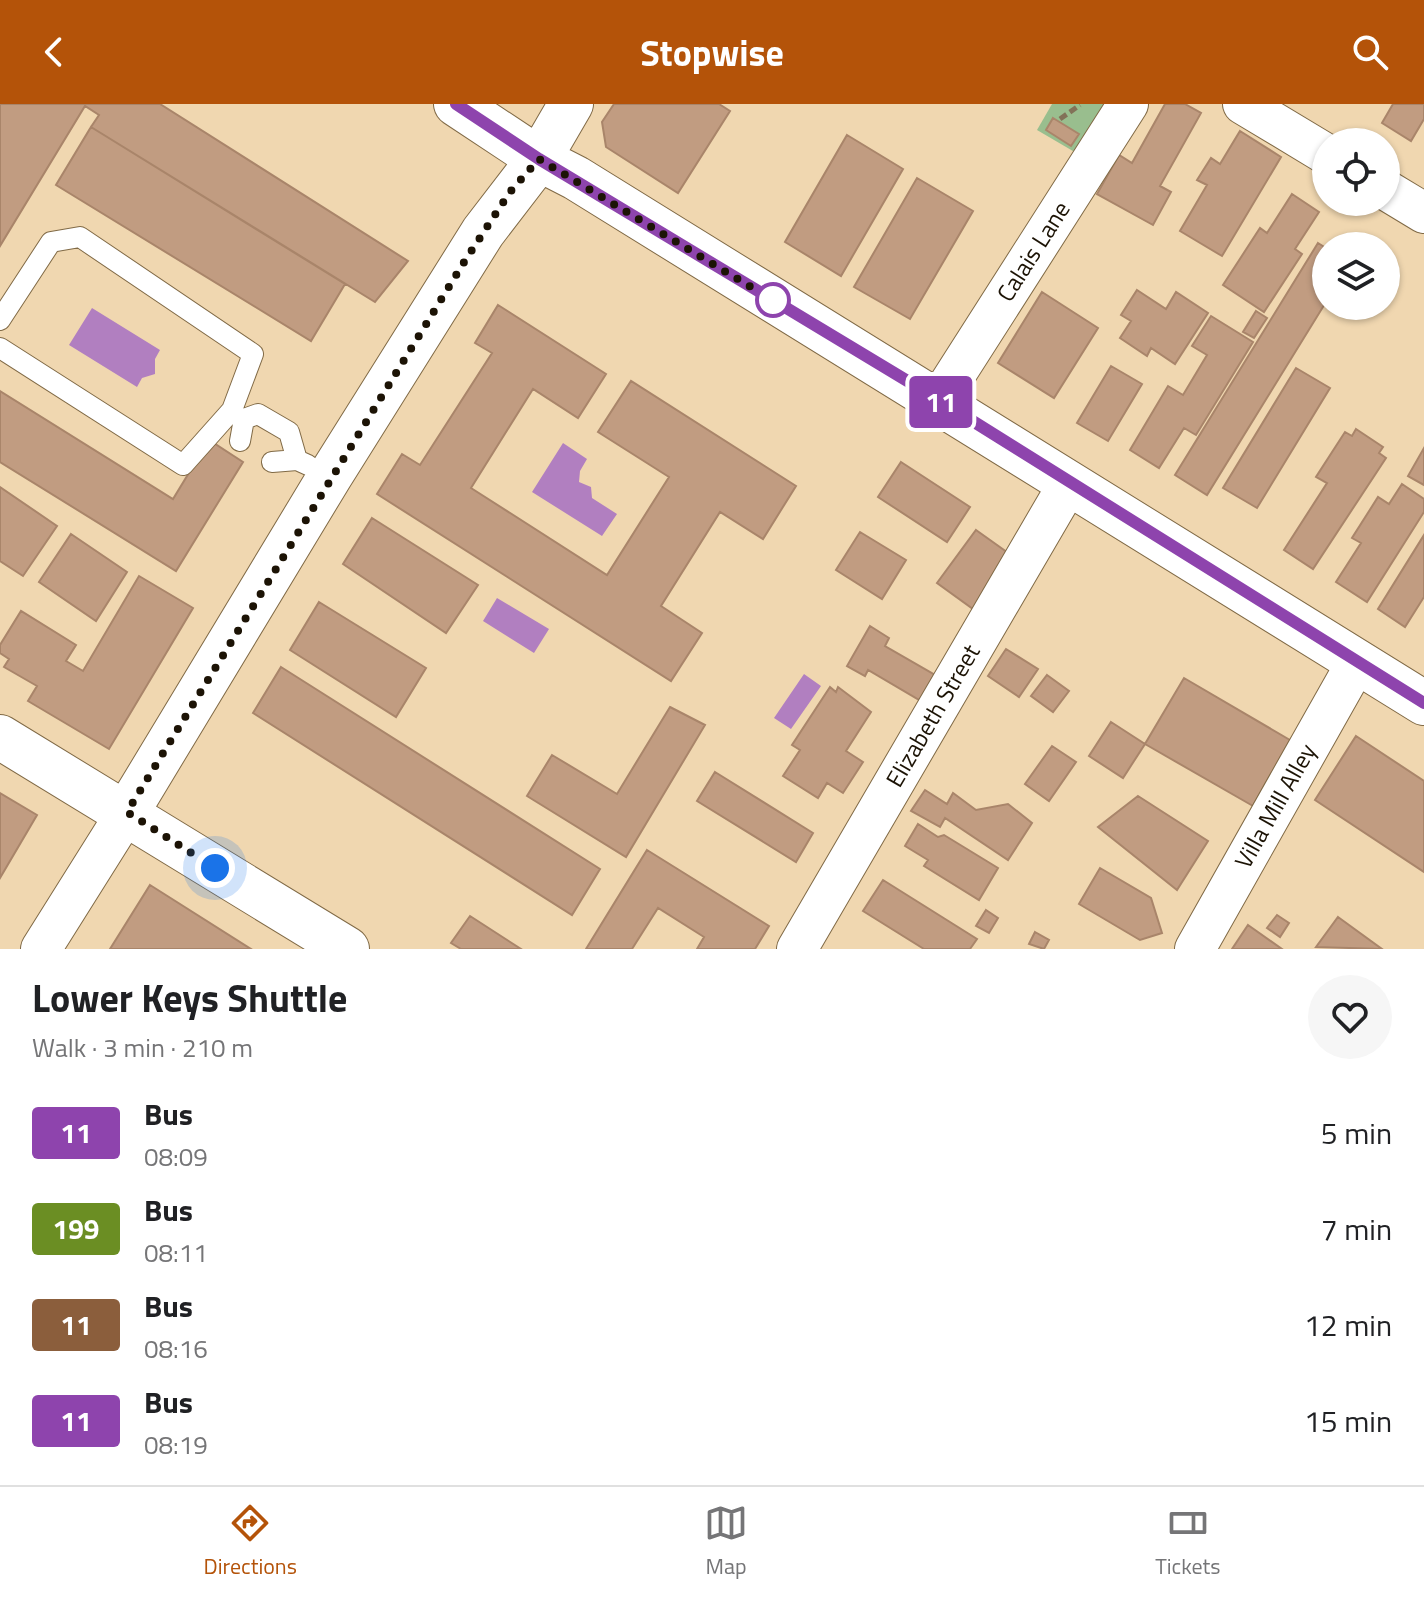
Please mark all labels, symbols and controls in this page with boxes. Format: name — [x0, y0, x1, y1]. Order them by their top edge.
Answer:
text: Stopwise — [640, 25, 784, 80]
icon: back — [32, 30, 76, 74]
icon: search — [1348, 30, 1392, 74]
map controls — [1312, 128, 1400, 320]
button: locate — [1312, 128, 1400, 216]
street label: Calais Lane — [987, 194, 1078, 308]
button: layers — [1312, 232, 1400, 320]
unlabelled marker — [756, 283, 790, 317]
line badge: 11 — [905, 376, 977, 428]
text: 11 — [925, 380, 957, 423]
street label: Elizabeth Street — [876, 637, 988, 794]
street label: Villa Mill Alley — [1225, 736, 1325, 875]
your location — [195, 848, 235, 888]
text: Lower Keys Shuttle — [32, 969, 347, 1027]
button: heart — [1308, 975, 1392, 1059]
text: Walk · 3 min · 210 m — [32, 1028, 253, 1067]
text: Bus — [144, 1091, 193, 1137]
text: 5 min — [1321, 1110, 1392, 1156]
text: 11 — [60, 1111, 92, 1154]
text: 08:09 — [144, 1137, 208, 1176]
text: Bus — [144, 1187, 193, 1233]
text: 7 min — [1321, 1206, 1392, 1252]
text: 199 — [52, 1207, 100, 1250]
text: 08:11 — [144, 1233, 208, 1272]
text: Bus — [144, 1283, 193, 1329]
text: 12 min — [1304, 1302, 1392, 1348]
text: 11 — [60, 1303, 92, 1346]
text: 08:16 — [144, 1329, 208, 1368]
text: Bus — [144, 1379, 193, 1425]
text: 15 min — [1304, 1398, 1392, 1444]
text: 11 — [60, 1399, 92, 1442]
text: 08:19 — [144, 1425, 208, 1464]
tab: Directions — [204, 1501, 297, 1583]
tab: Map — [704, 1501, 748, 1583]
tab: Tickets — [1155, 1501, 1220, 1583]

